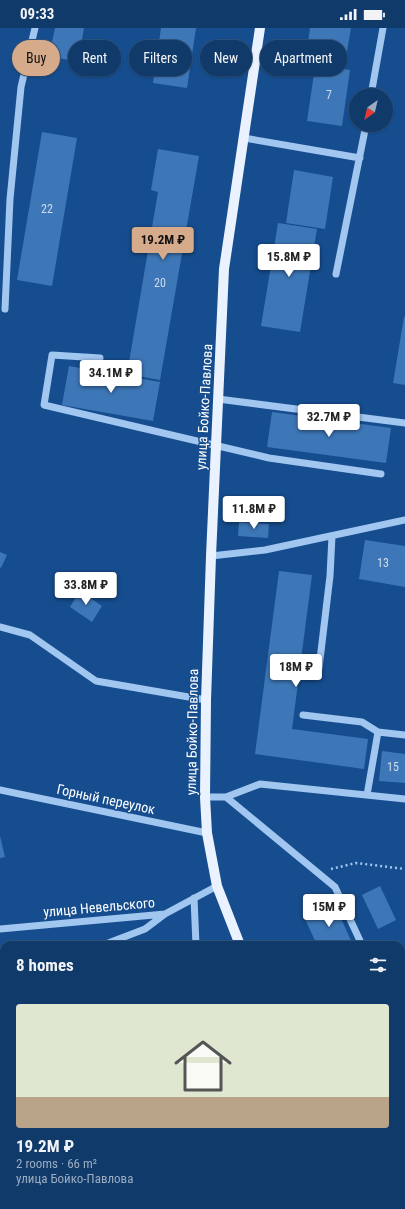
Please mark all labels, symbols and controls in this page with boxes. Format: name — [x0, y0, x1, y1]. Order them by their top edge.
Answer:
text: 09:33 — [20, 5, 54, 23]
chip: Buy — [12, 40, 60, 76]
chip: Rent — [68, 40, 121, 76]
chip: Filters — [129, 40, 192, 76]
chip: New — [200, 40, 252, 76]
chip: Apartment — [260, 40, 347, 76]
house number: 7 — [326, 88, 332, 102]
north arrow — [349, 88, 393, 132]
map controls — [349, 88, 393, 132]
house number: 22 — [41, 202, 53, 216]
pin: 19.2M ₽ — [126, 227, 200, 261]
text: 19.2M ₽ — [141, 232, 185, 247]
pin: 15.8M ₽ — [252, 244, 326, 278]
text: 15.8M ₽ — [267, 249, 311, 264]
house number: 20 — [154, 276, 166, 290]
street label: улица Бойко-Павлова — [193, 343, 215, 471]
pin: 34.1M ₽ — [74, 360, 148, 394]
text: 34.1M ₽ — [89, 365, 133, 380]
pin: 32.7M ₽ — [292, 404, 366, 438]
text: 32.7M ₽ — [307, 409, 351, 424]
pin: 11.8M ₽ — [217, 496, 291, 530]
text: 11.8M ₽ — [232, 501, 276, 516]
house number: 13 — [377, 556, 389, 570]
pin: 33.8M ₽ — [49, 572, 123, 606]
text: 33.8M ₽ — [64, 577, 108, 592]
pin: 18M ₽ — [268, 654, 324, 688]
text: 18M ₽ — [279, 659, 313, 674]
street label: улица Бойко-Павлова — [183, 669, 201, 795]
house number: 15 — [387, 760, 399, 774]
street label: Горный переулок — [55, 781, 157, 817]
street label: улица Невельского — [43, 894, 155, 920]
pin: 15M ₽ — [301, 894, 357, 928]
text: 15M ₽ — [312, 899, 346, 914]
icon: filters — [367, 954, 389, 976]
text: 8 homes — [16, 955, 74, 975]
icon: home — [167, 1030, 239, 1102]
text: 19.2M ₽ — [16, 1136, 74, 1156]
text: 2 rooms · 66 m² — [16, 1156, 97, 1171]
text: улица Бойко-Павлова — [16, 1171, 133, 1186]

